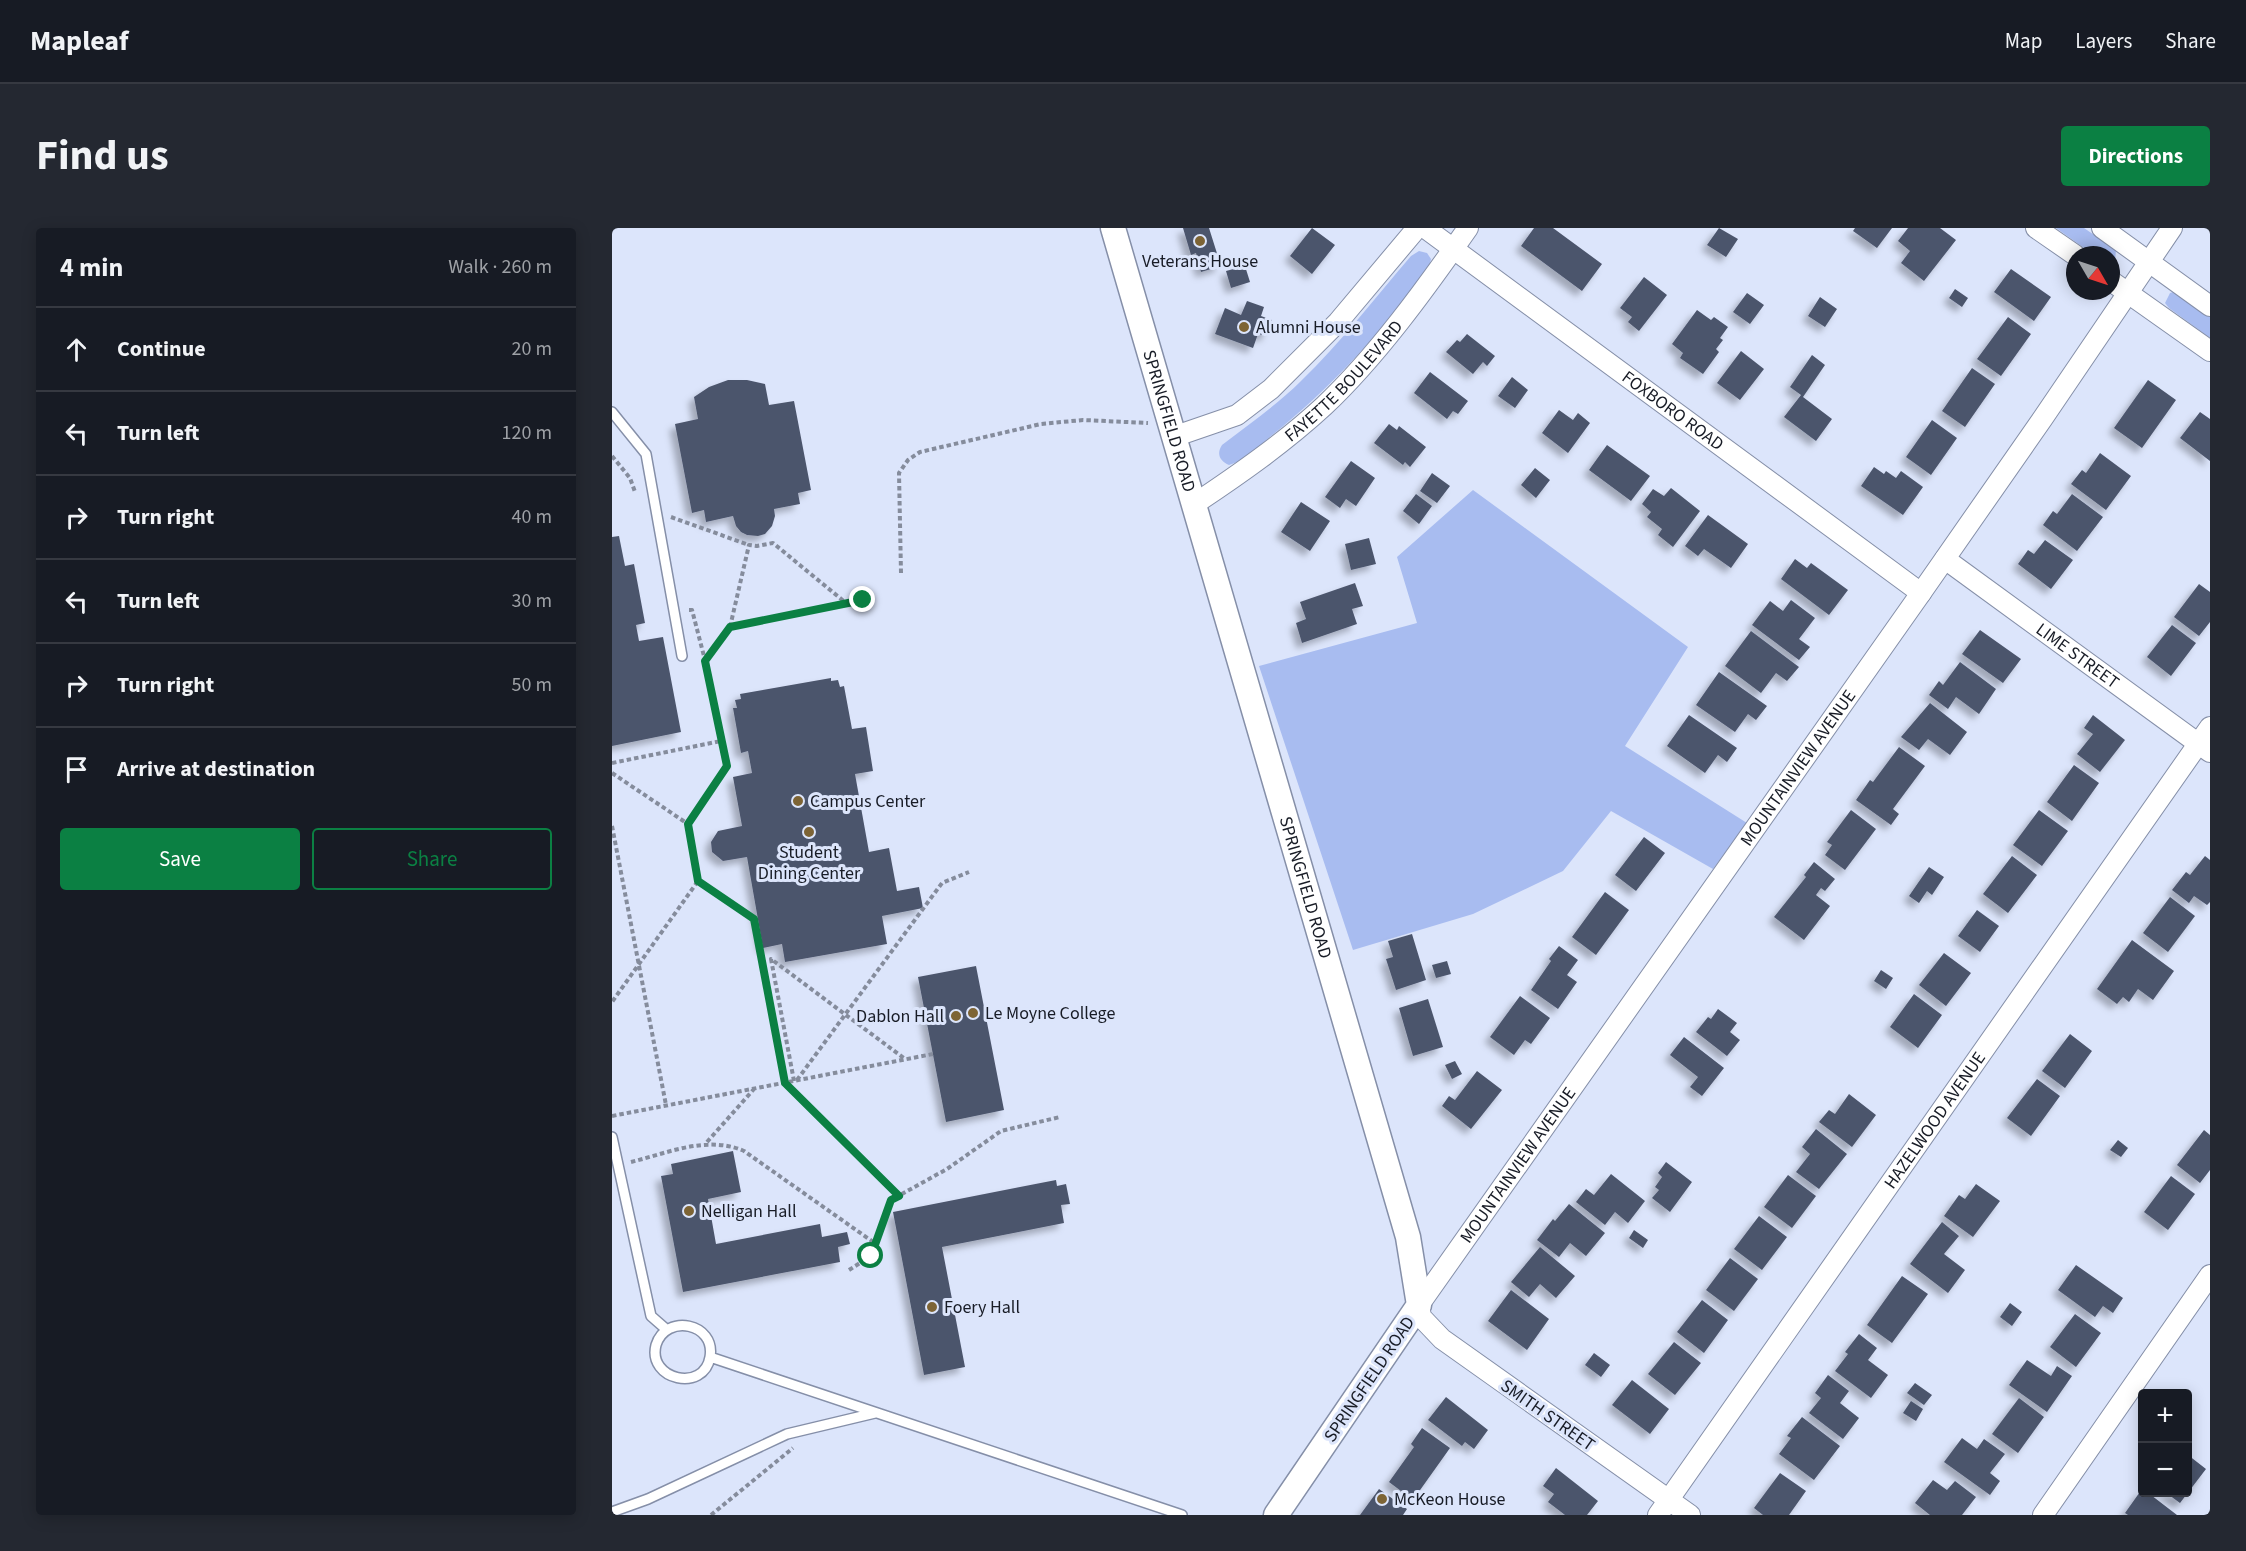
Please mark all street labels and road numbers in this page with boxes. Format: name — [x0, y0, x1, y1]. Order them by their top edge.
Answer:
street label: FAYETTE BOULEVARD — [1279, 315, 1409, 448]
street label: SPRINGFIELD ROAD — [1136, 347, 1202, 495]
street label: FOXBORO ROAD — [1617, 365, 1729, 457]
street label: LIME STREET — [2031, 617, 2124, 695]
street label: MOUNTAINVIEW AVENUE — [1734, 685, 1862, 851]
street label: SPRINGFIELD ROAD — [1273, 813, 1338, 962]
street label: HAZELWOOD AVENUE — [1878, 1047, 1992, 1194]
street label: MOUNTAINVIEW AVENUE — [1454, 1082, 1582, 1248]
street label: SPRINGFIELD ROAD — [1318, 1311, 1421, 1447]
street label: SMITH STREET — [1495, 1374, 1600, 1457]

